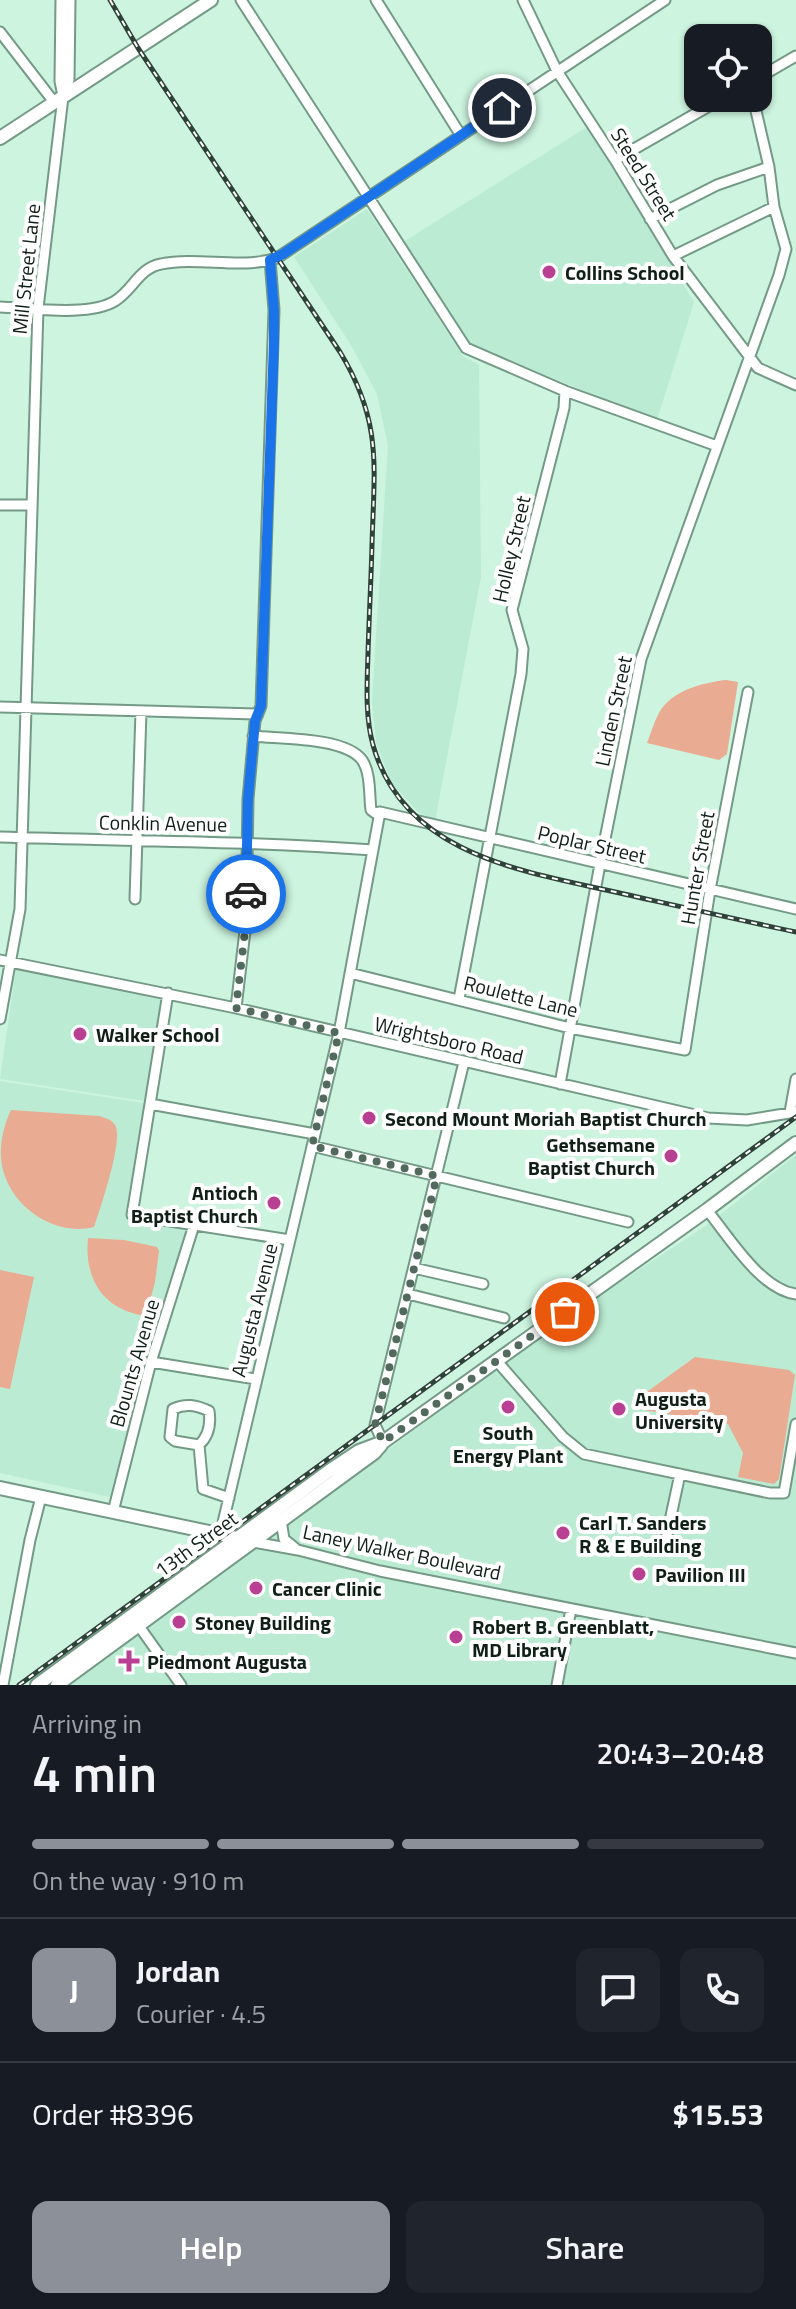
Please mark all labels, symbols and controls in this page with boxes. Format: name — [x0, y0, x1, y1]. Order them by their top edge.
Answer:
map controls — [684, 24, 772, 112]
button: locate — [684, 24, 772, 112]
pin — [468, 74, 536, 142]
icon: home — [480, 86, 524, 130]
street label: Steed Street — [603, 122, 685, 226]
street label: Mill Street Lane — [4, 202, 48, 336]
place label: Collins School — [565, 257, 685, 288]
marker: Collins School — [540, 263, 558, 281]
street label: Holley Street — [484, 493, 538, 605]
street label: Linden Street — [586, 653, 640, 769]
street label: Conklin Avenue — [99, 806, 227, 840]
street label: Hunter Street — [672, 809, 722, 927]
street label: Poplar Street — [535, 816, 649, 872]
courier — [206, 854, 286, 934]
icon: car — [224, 872, 268, 916]
street label: Roulette Lane — [461, 967, 581, 1025]
street label: Wrightsboro Road — [371, 1008, 527, 1072]
place label: Walker School — [96, 1019, 220, 1050]
marker: Walker School — [71, 1025, 89, 1043]
place label: Second Mount Moriah Baptist Church — [385, 1103, 707, 1134]
marker: Second Mount Moriah Baptist Church — [360, 1109, 378, 1127]
place label: Gethsemane Baptist Church — [528, 1129, 655, 1183]
marker: Gethsemane Baptist Church — [662, 1147, 680, 1165]
place label: Antioch Baptist Church — [131, 1177, 258, 1231]
marker: Antioch Baptist Church — [265, 1194, 283, 1212]
street label: Augusta Avenue — [222, 1240, 286, 1380]
pin — [531, 1278, 599, 1346]
icon: bag — [543, 1290, 587, 1334]
street label: Blounts Avenue — [101, 1295, 167, 1431]
place label: Augusta University — [635, 1383, 724, 1437]
marker: South Energy Plant — [499, 1398, 517, 1416]
marker: Augusta University — [610, 1400, 628, 1418]
place label: South Energy Plant — [453, 1417, 563, 1471]
street label: 13th Street — [148, 1503, 244, 1585]
place label: Carl T. Sanders R & E Building — [579, 1507, 706, 1561]
street label: Laney Walker Boulevard — [300, 1516, 504, 1588]
marker: Carl T. Sanders R & E Building — [554, 1524, 572, 1542]
place label: Pavilion III — [655, 1559, 746, 1590]
marker: Pavilion III — [630, 1565, 648, 1583]
place label: Cancer Clinic — [272, 1573, 382, 1604]
marker: Cancer Clinic — [247, 1579, 265, 1597]
place label: Stoney Building — [195, 1607, 331, 1638]
place label: Robert B. Greenblatt, MD Library — [472, 1611, 654, 1665]
marker: Stoney Building — [170, 1613, 188, 1631]
marker: Robert B. Greenblatt, MD Library — [447, 1628, 465, 1646]
place label: Piedmont Augusta — [147, 1646, 307, 1677]
marker: Piedmont Augusta — [118, 1650, 140, 1672]
text: Arriving in — [32, 1704, 142, 1743]
text: 20:43–20:48 — [597, 1730, 764, 1776]
text: 4 min — [32, 1733, 157, 1812]
text: On the way · 910 m — [32, 1861, 244, 1900]
text: Jordan — [136, 1948, 220, 1994]
button: chat — [576, 1948, 660, 2032]
button: phone — [680, 1948, 764, 2032]
text: J — [69, 1967, 79, 2013]
text: Courier · 4.5 — [136, 1994, 266, 2033]
text: Order #8396 — [32, 2091, 194, 2137]
text: $15.53 — [672, 2091, 764, 2137]
button: Help — [32, 2201, 390, 2293]
button: Share — [406, 2201, 764, 2293]

